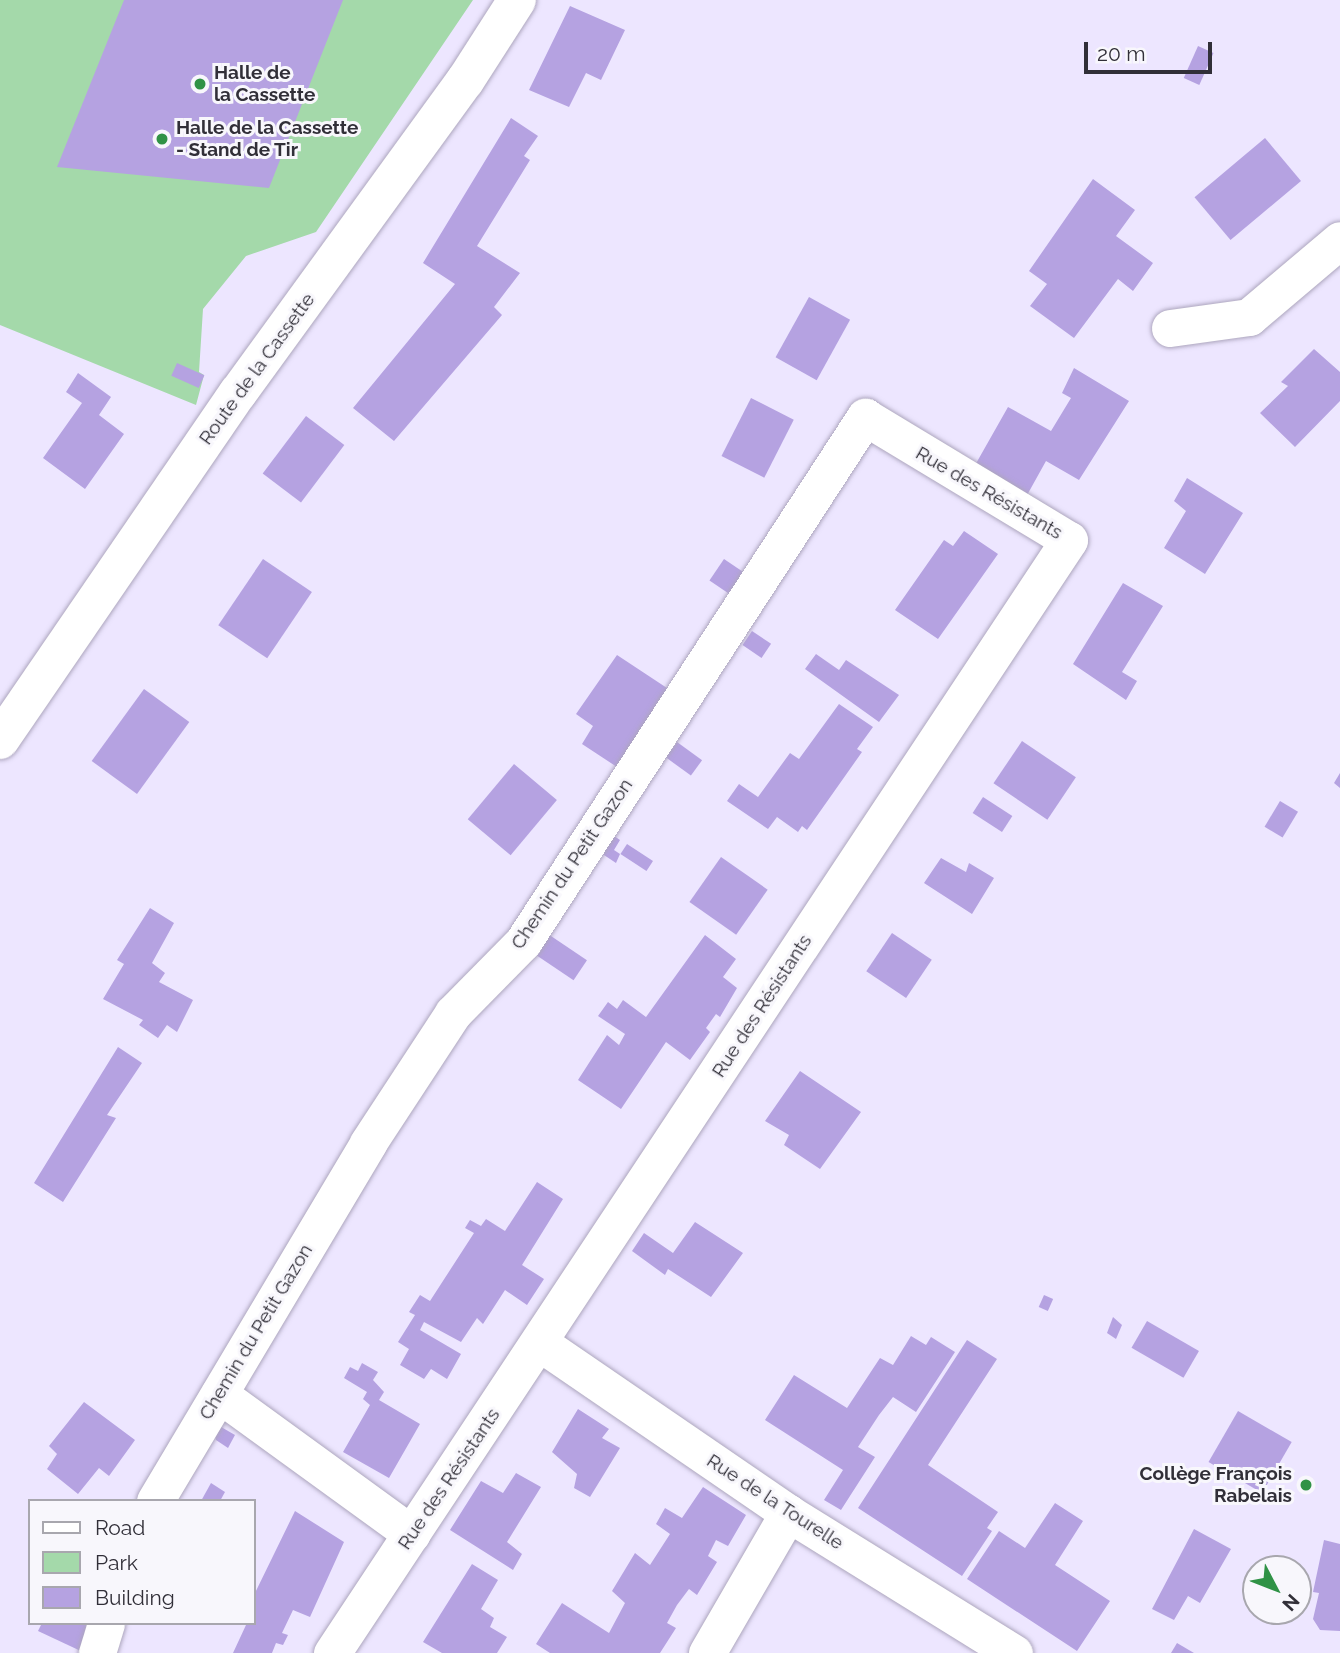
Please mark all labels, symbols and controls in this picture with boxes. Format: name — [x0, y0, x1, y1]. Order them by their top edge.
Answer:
scale bar — [1088, 28, 1216, 72]
text: 20 m — [1097, 41, 1145, 66]
place label: Halle de la Cassette — [214, 62, 315, 106]
marker: Halle de la Cassette — [192, 76, 208, 92]
place label: Halle de la Cassette - Stand de Tir — [176, 117, 358, 161]
marker: Halle de la Cassette - Stand de Tir — [154, 131, 170, 147]
street label: Route de la Cassette — [194, 289, 320, 449]
street label: Rue des Résistants — [912, 442, 1066, 544]
street label: Chemin du Petit Gazon — [506, 774, 638, 954]
street label: Rue des Résistants — [707, 930, 817, 1082]
street label: Chemin du Petit Gazon — [195, 1240, 317, 1424]
street label: Rue des Résistants — [393, 1404, 505, 1554]
street label: Rue de la Tourelle — [702, 1449, 848, 1555]
place label: Collège François Rabelais — [1140, 1463, 1292, 1507]
marker: Collège François Rabelais — [1298, 1477, 1314, 1493]
legend — [28, 1499, 256, 1625]
text: Road — [95, 1515, 145, 1540]
text: Park — [95, 1550, 138, 1575]
north arrow — [1242, 1555, 1312, 1625]
text: Building — [95, 1585, 175, 1610]
text: N — [1278, 1590, 1304, 1615]

